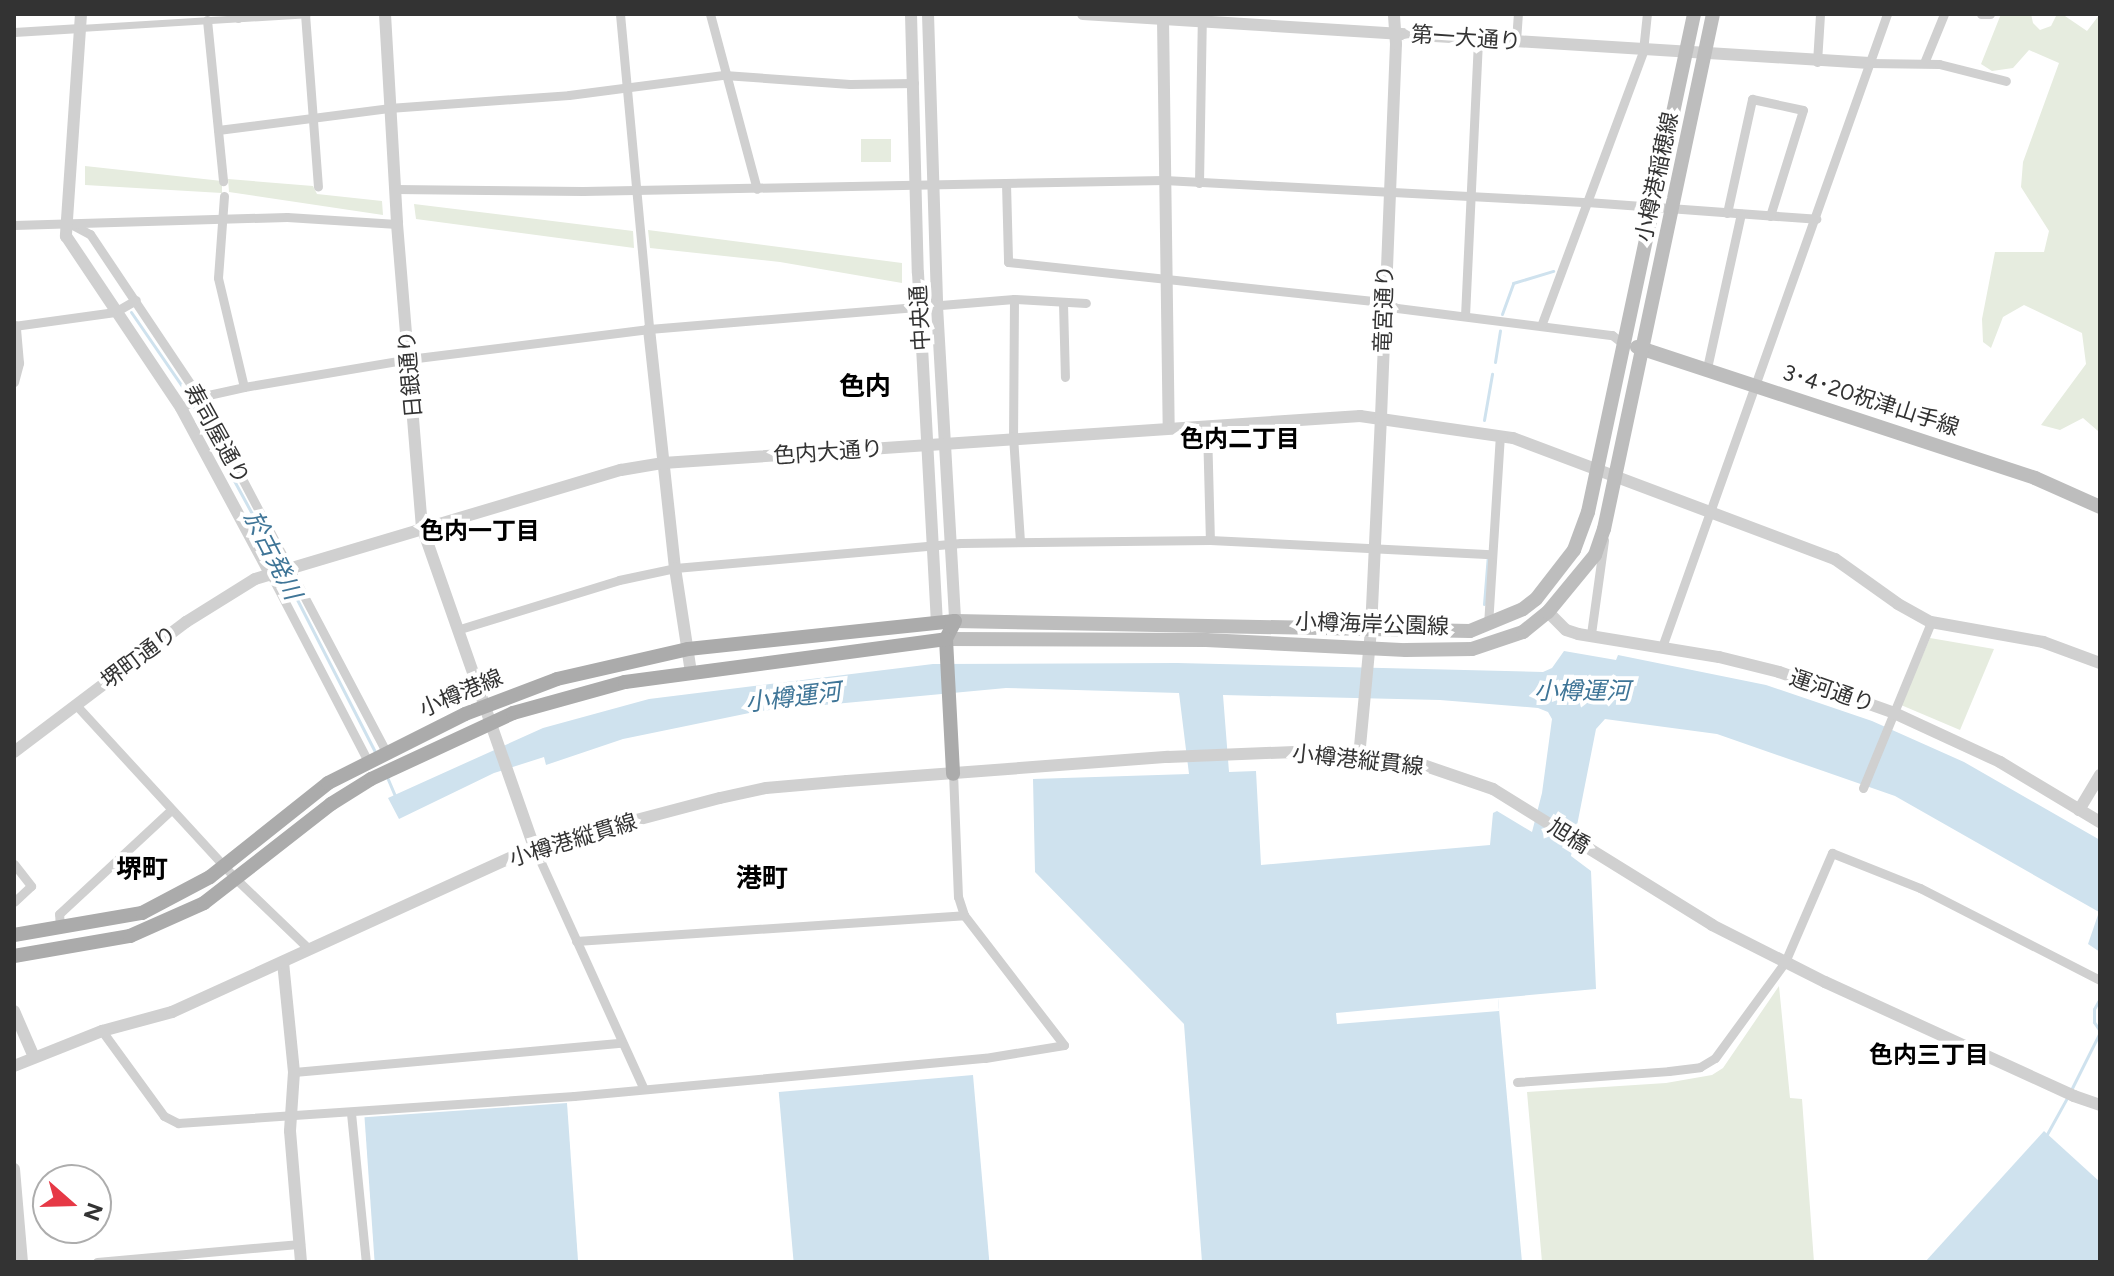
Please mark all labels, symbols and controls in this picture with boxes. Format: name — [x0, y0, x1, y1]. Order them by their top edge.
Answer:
street label: 第一大通り — [1410, 21, 1522, 55]
street label: 小樽港稲穂線 — [1630, 110, 1684, 244]
street label: 竜宮通り — [1369, 265, 1399, 353]
street label: 中央通 — [905, 284, 935, 352]
street label: 日銀通り — [393, 329, 427, 419]
street label: 3･4･20祝津山手線 — [1779, 359, 1963, 441]
district label: 色内 — [839, 371, 891, 403]
street label: 寿司屋通り — [179, 379, 255, 489]
district label: 色内二丁目 — [1180, 425, 1300, 453]
street label: 色内大通り — [772, 435, 884, 469]
water label: 於古発川 — [238, 506, 308, 604]
district label: 色内一丁目 — [420, 517, 540, 545]
street label: 小樽海岸公園線 — [1295, 608, 1449, 640]
street label: 堺町通り — [96, 620, 182, 694]
street label: 小樽港線 — [415, 664, 507, 722]
street label: 運河通り — [1786, 664, 1878, 718]
water label: 小樽運河 — [744, 677, 842, 717]
water label: 小樽運河 — [1534, 677, 1630, 705]
street label: 小樽港縦貫線 — [1291, 740, 1425, 780]
street label: 小樽港縦貫線 — [506, 808, 640, 872]
street label: 旭橋 — [1543, 813, 1595, 859]
district label: 堺町 — [116, 854, 168, 886]
district label: 港町 — [736, 863, 788, 895]
district label: 色内三丁目 — [1869, 1041, 1989, 1069]
north arrow — [32, 1164, 112, 1244]
text: N — [78, 1199, 109, 1224]

